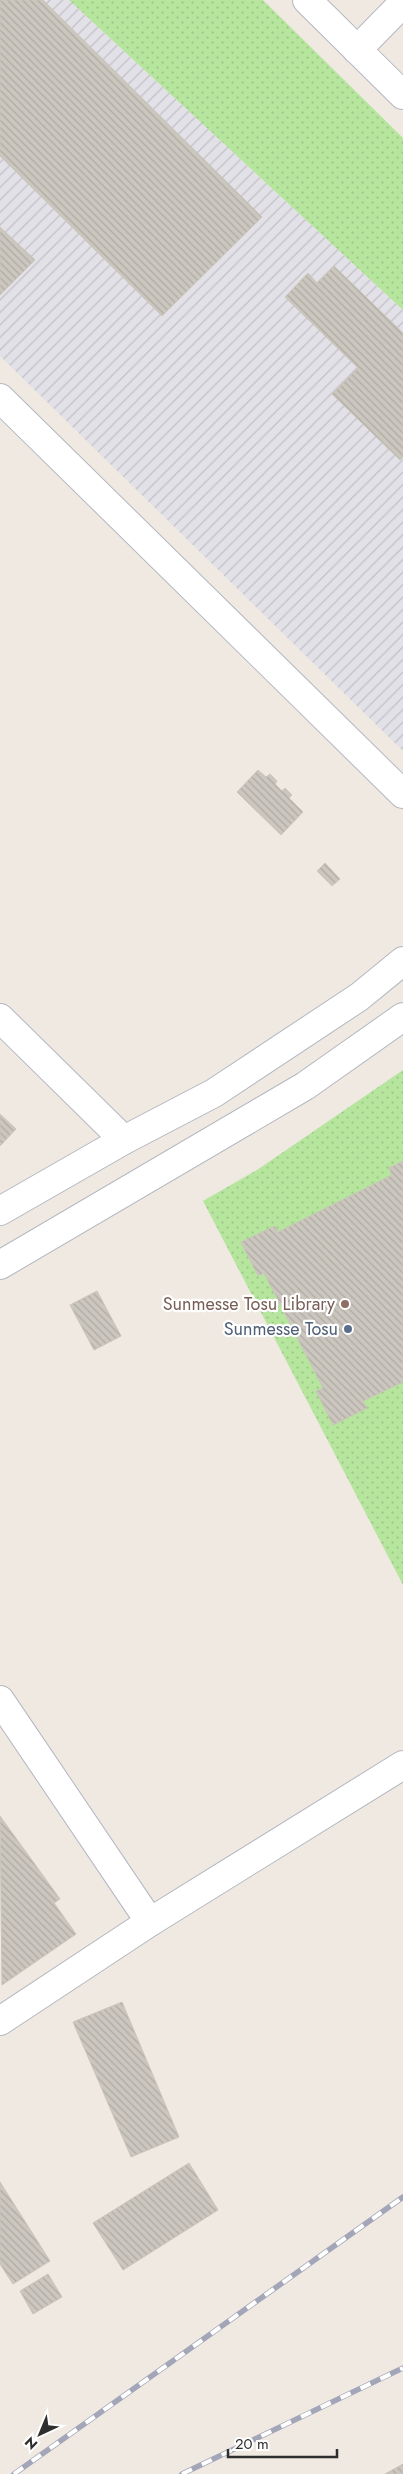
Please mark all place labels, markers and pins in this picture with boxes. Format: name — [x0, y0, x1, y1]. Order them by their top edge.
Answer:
place label: Sunmesse Tosu Library — [163, 1291, 335, 1317]
marker: Sunmesse Tosu Library — [339, 1298, 351, 1310]
place label: Sunmesse Tosu — [224, 1316, 338, 1342]
marker: Sunmesse Tosu — [342, 1323, 354, 1335]

